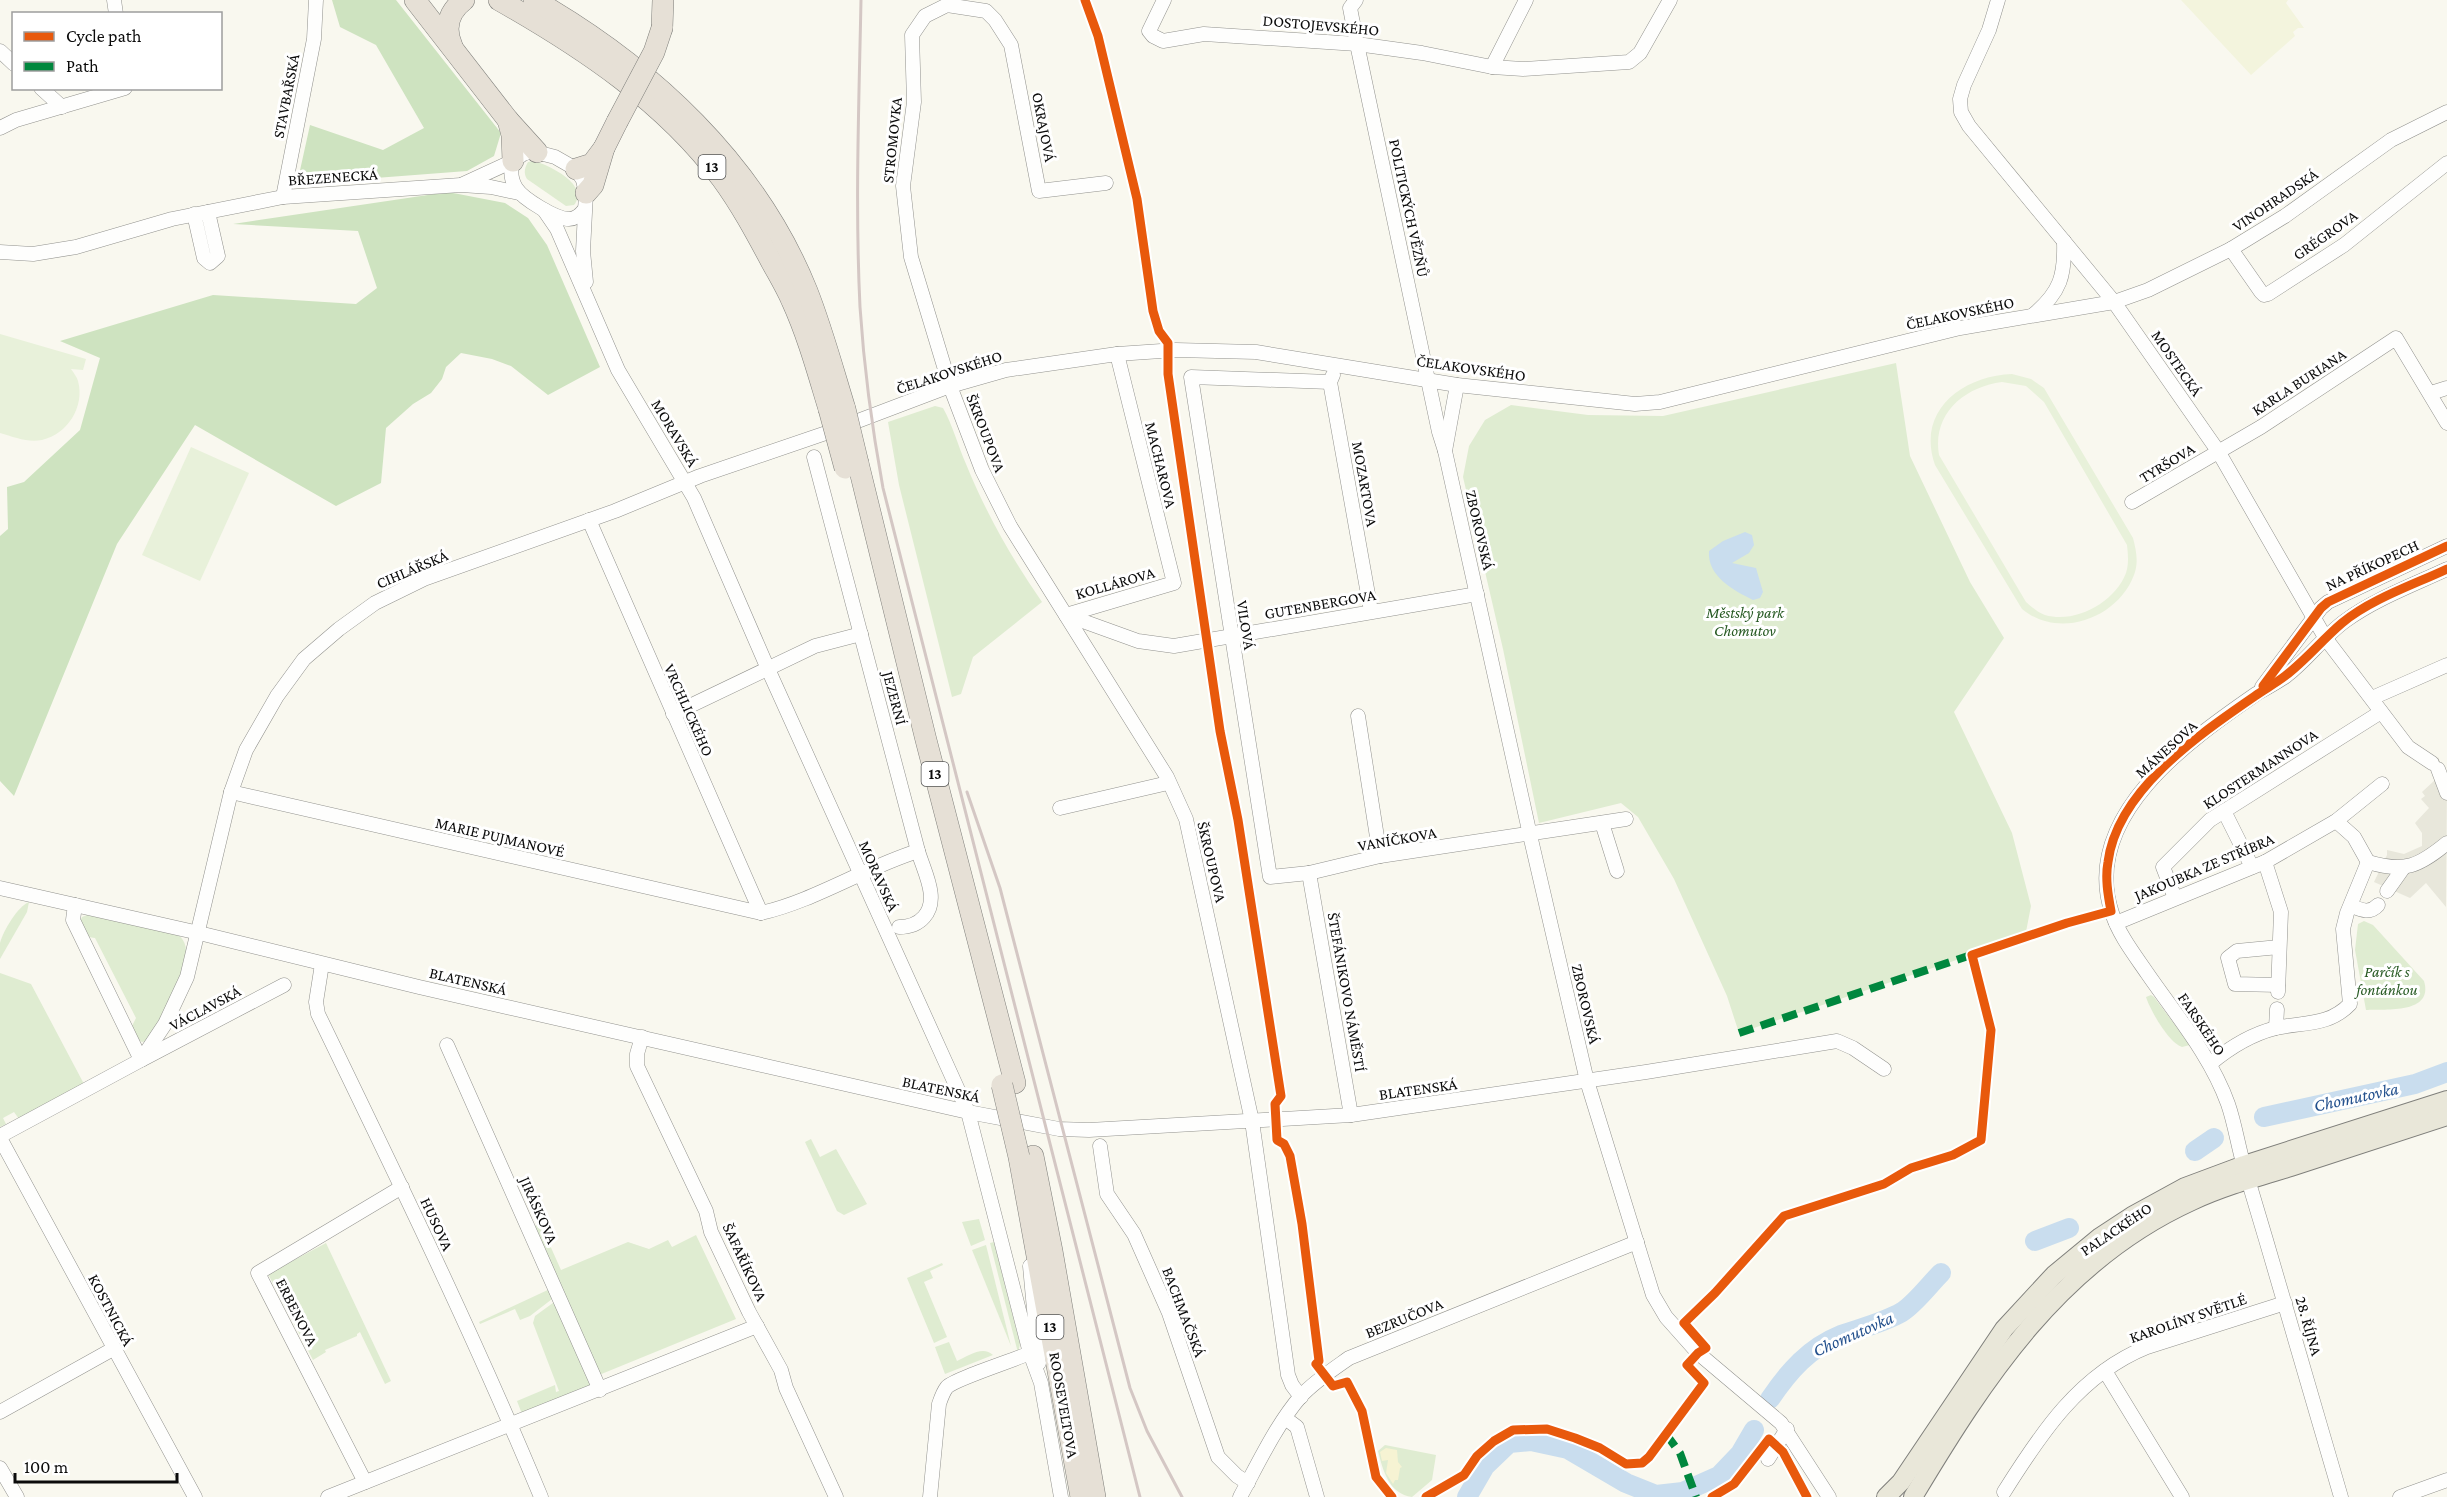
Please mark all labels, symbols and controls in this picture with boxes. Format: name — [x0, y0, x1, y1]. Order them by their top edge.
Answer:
street label: DOSTOJEVSKÉHO — [1262, 11, 1380, 40]
legend — [12, 12, 222, 90]
text: Cycle path — [66, 26, 142, 46]
street label: STAVBAŘSKÁ — [270, 52, 303, 140]
text: Path — [66, 56, 99, 76]
street label: OKRAJOVÁ — [1028, 91, 1059, 164]
street label: STROMOVKA — [879, 95, 905, 184]
street label: POLITICKÝCH VĚZŇŮ — [1386, 137, 1432, 279]
road number: 13 — [698, 155, 726, 179]
street label: BŘEZENECKÁ — [288, 165, 379, 189]
street label: VINOHRADSKÁ — [2229, 165, 2322, 235]
street label: GRÉGROVA — [2290, 206, 2361, 263]
street label: ČELAKOVSKÉHO — [1904, 293, 2016, 333]
street label: MOSTECKÁ — [2148, 327, 2206, 400]
street label: KARLA BURIANA — [2249, 345, 2350, 419]
street label: ČELAKOVSKÉHO — [894, 347, 1004, 397]
street label: ČELAKOVSKÉHO — [1415, 352, 1527, 384]
street label: ŠKROUPOVA — [963, 391, 1009, 475]
street label: MORAVSKÁ — [648, 396, 702, 471]
street label: MACHAROVA — [1142, 420, 1180, 511]
street label: TYRŠOVA — [2136, 439, 2198, 486]
street label: MOZARTOVA — [1349, 440, 1381, 529]
street label: ZBOROVSKÁ — [1463, 488, 1498, 572]
street label: NA PŘÍKOPECH — [2323, 536, 2421, 594]
street label: CIHLÁŘSKÁ — [374, 546, 451, 592]
street label: KOLLÁROVA — [1073, 563, 1157, 602]
street label: GUTENBERGOVA — [1263, 586, 1378, 622]
street label: VILOVÁ — [1234, 599, 1258, 652]
park label: Městský park Chomutov — [1705, 604, 1785, 639]
street label: VRCHLICKÉHO — [661, 661, 717, 759]
street label: JEZERNÍ — [878, 667, 910, 727]
street label: MÁNESOVA — [2132, 716, 2201, 781]
street label: KLOSTERMANNOVA — [2200, 725, 2321, 812]
road number: 13 — [922, 762, 948, 786]
street label: MARIE PUJMANOVÉ — [433, 814, 567, 861]
street label: ŠKROUPOVA — [1194, 820, 1230, 905]
street label: VANÍČKOVA — [1356, 824, 1439, 854]
street label: JAKOUBKA ZE STŘÍBRA — [2130, 830, 2277, 906]
street label: MORAVSKÁ — [856, 838, 903, 915]
street label: ŠTEFÁNIKOVO NÁMĚSTÍ — [1325, 911, 1369, 1073]
street label: ZBOROVSKÁ — [1569, 962, 1604, 1046]
park label: Parčík s fontánkou — [2354, 963, 2417, 999]
street label: BLATENSKÁ — [428, 964, 509, 998]
street label: VÁCLAVSKÁ — [166, 982, 244, 1034]
street label: FARSKÉHO — [2175, 989, 2229, 1059]
street label: BLATENSKÁ — [901, 1073, 982, 1106]
street label: BLATENSKÁ — [1378, 1075, 1459, 1103]
water label: Chomutovka — [2312, 1078, 2401, 1116]
street label: JIRÁSKOVA — [515, 1172, 562, 1247]
street label: HUSOVA — [417, 1195, 457, 1254]
street label: PALACKÉHO — [2077, 1199, 2155, 1259]
street label: ŠAFAŘÍKOVA — [720, 1220, 771, 1304]
street label: BACHMAČSKÁ — [1159, 1265, 1209, 1360]
street label: KOSTNICKÁ — [85, 1271, 137, 1350]
street label: ERBENOVA — [273, 1275, 322, 1349]
street label: KAROLÍNY SVĚTLÉ — [2127, 1290, 2249, 1346]
street label: BEZRUČOVA — [1363, 1294, 1446, 1341]
street label: 28. ŘÍJNA — [2291, 1294, 2326, 1359]
water label: Chomutovka — [1810, 1307, 1897, 1361]
road number: 13 — [1036, 1315, 1064, 1339]
street label: ROOSEVELTOVA — [1046, 1351, 1082, 1460]
scale bar — [15, 1446, 177, 1484]
text: 100 m — [24, 1457, 69, 1477]

